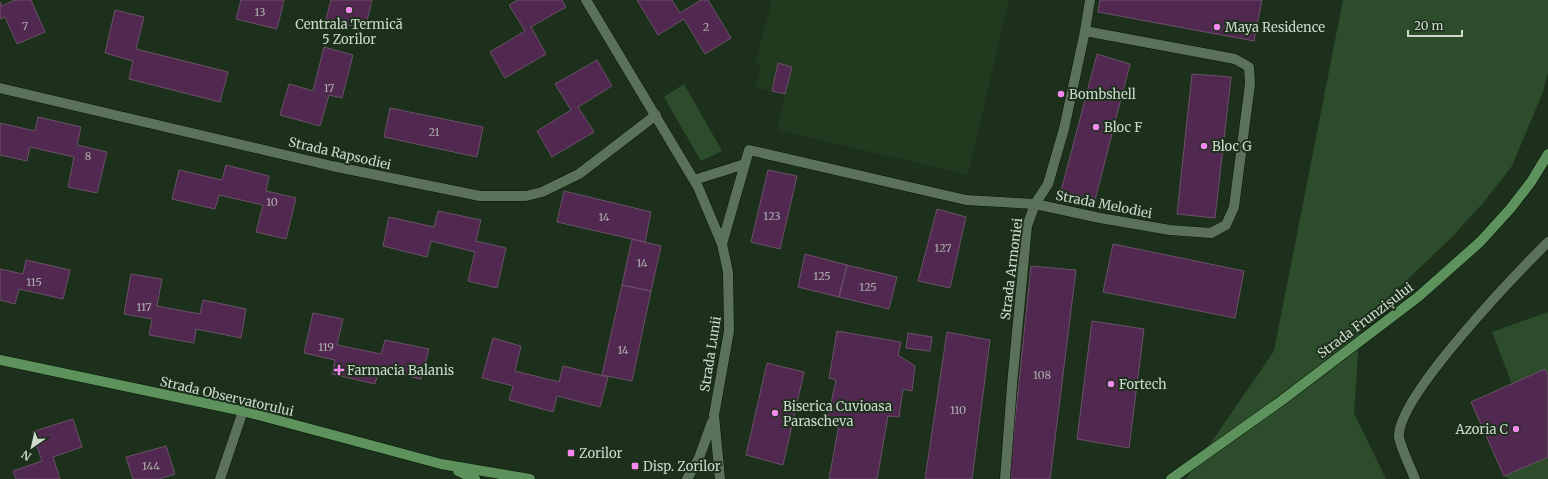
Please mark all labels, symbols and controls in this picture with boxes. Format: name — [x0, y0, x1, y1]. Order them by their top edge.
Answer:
house number: 13 — [255, 5, 265, 19]
marker: Centrala Termică 5 Zorilor — [344, 5, 354, 15]
scale bar — [1408, 12, 1462, 38]
place label: Centrala Termică 5 Zorilor — [295, 16, 403, 48]
text: 20 m — [1414, 18, 1443, 33]
house number: 7 — [22, 19, 28, 33]
place label: Maya Residence — [1225, 19, 1325, 36]
house number: 2 — [703, 20, 709, 34]
marker: Maya Residence — [1212, 22, 1222, 32]
house number: 17 — [324, 81, 334, 95]
place label: Bombshell — [1069, 86, 1136, 103]
marker: Bombshell — [1056, 89, 1066, 99]
place label: Bloc F — [1104, 119, 1142, 136]
marker: Bloc F — [1091, 122, 1101, 132]
house number: 21 — [428, 125, 440, 139]
street label: Strada Rapsodiei — [287, 133, 393, 174]
place label: Bloc G — [1212, 138, 1252, 155]
marker: Bloc G — [1199, 141, 1209, 151]
house number: 8 — [85, 149, 92, 163]
street label: Strada Melodiei — [1054, 187, 1154, 222]
house number: 10 — [266, 195, 278, 209]
house number: 123 — [763, 209, 781, 223]
house number: 14 — [598, 210, 610, 224]
street label: Strada Armoniei — [997, 217, 1026, 321]
house number: 127 — [934, 241, 952, 255]
house number: 14 — [636, 256, 648, 270]
house number: 125 — [813, 269, 831, 283]
house number: 115 — [26, 275, 42, 289]
street label: Strada Frunzișului — [1314, 279, 1417, 362]
house number: 125 — [859, 280, 877, 294]
house number: 117 — [136, 300, 152, 314]
street label: Strada Lunii — [696, 315, 725, 393]
house number: 119 — [318, 340, 334, 354]
house number: 14 — [617, 343, 629, 357]
place label: Farmacia Balanis — [347, 362, 454, 379]
marker: Farmacia Balanis — [334, 365, 344, 375]
house number: 108 — [1033, 368, 1051, 382]
street label: Strada Observatorului — [158, 373, 295, 420]
place label: Fortech — [1119, 376, 1167, 393]
marker: Fortech — [1106, 379, 1116, 389]
place label: Biserica Cuvioasa Parascheva — [783, 398, 892, 430]
house number: 110 — [950, 403, 966, 417]
marker: Biserica Cuvioasa Parascheva — [770, 408, 780, 418]
place label: Azoria C — [1454, 421, 1508, 438]
marker: Azoria C — [1511, 424, 1521, 434]
north arrow — [12, 427, 52, 467]
place label: Zorilor — [579, 445, 623, 462]
text: N — [19, 447, 34, 464]
marker: Zorilor — [566, 448, 576, 458]
place label: Disp. Zorilor — [643, 458, 721, 475]
house number: 144 — [142, 459, 160, 473]
marker: Disp. Zorilor — [630, 461, 640, 471]

